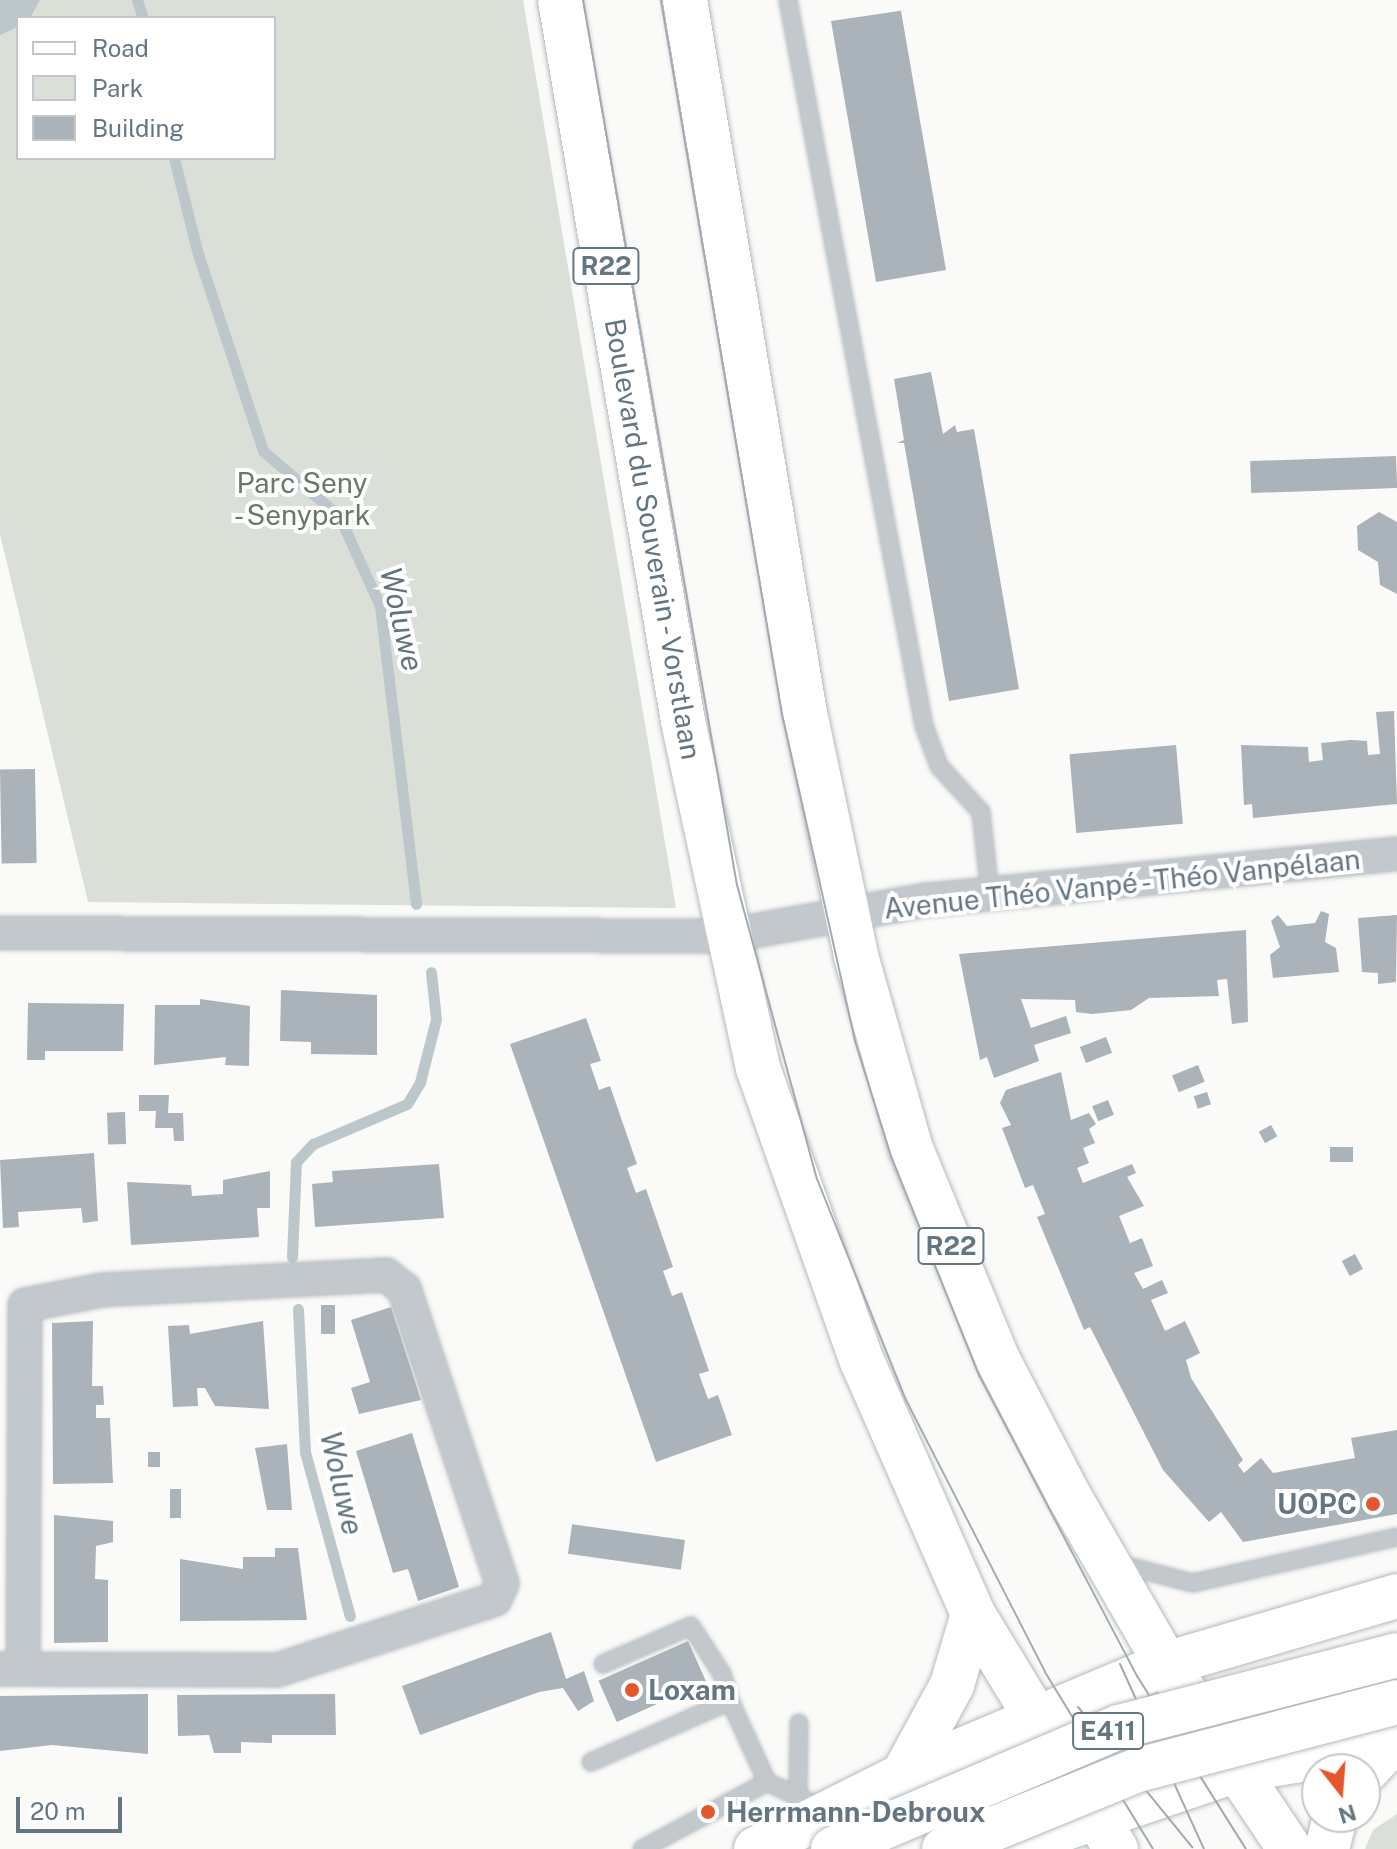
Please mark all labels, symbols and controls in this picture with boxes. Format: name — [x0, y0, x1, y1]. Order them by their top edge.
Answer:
legend — [16, 16, 276, 160]
text: Road — [92, 34, 149, 62]
text: Park — [92, 74, 143, 102]
text: Building — [92, 114, 184, 142]
road number: R22 — [572, 244, 640, 288]
street label: Boulevard du Souverain - Vorstlaan — [597, 312, 709, 766]
park label: Parc Seny - Senypark — [231, 466, 373, 532]
water label: Woluwe — [373, 563, 431, 675]
street label: Avenue Théo Vanpé - Théo Vanpélaan — [877, 842, 1367, 926]
road number: R22 — [917, 1224, 985, 1268]
water label: Woluwe — [313, 1427, 371, 1539]
place label: UOPC — [1277, 1487, 1357, 1521]
marker: UOPC — [1364, 1495, 1382, 1513]
place label: Loxam — [648, 1673, 736, 1707]
marker: Loxam — [623, 1681, 641, 1699]
road number: E411 — [1072, 1709, 1144, 1753]
north arrow — [1301, 1753, 1381, 1833]
scale bar — [20, 1781, 126, 1831]
place label: Herrmann-Debroux — [726, 1795, 985, 1829]
text: 20 m — [30, 1797, 86, 1825]
text: N — [1335, 1799, 1359, 1829]
marker: Herrmann-Debroux — [697, 1801, 719, 1823]

